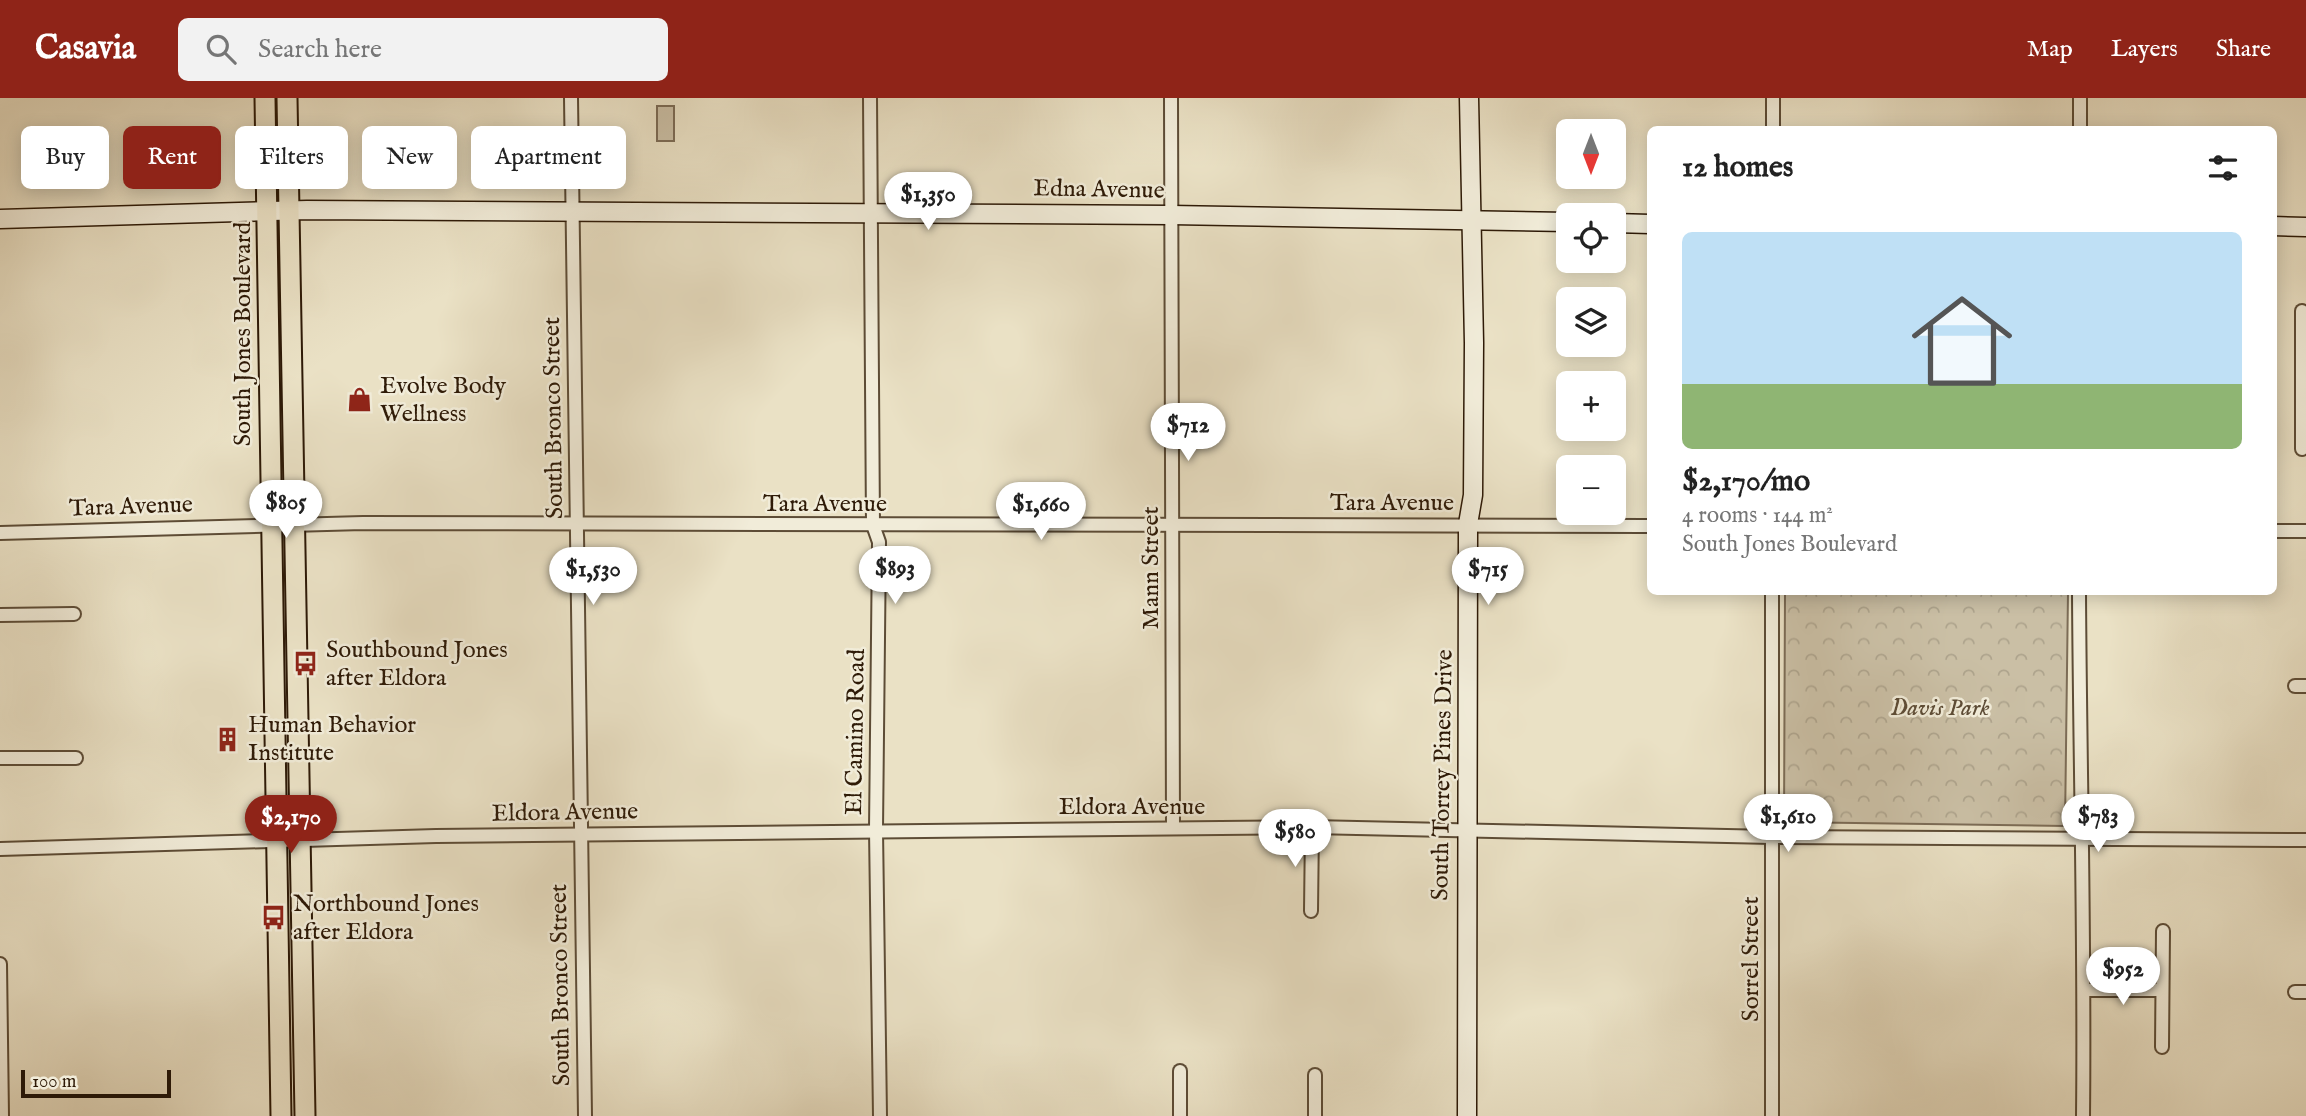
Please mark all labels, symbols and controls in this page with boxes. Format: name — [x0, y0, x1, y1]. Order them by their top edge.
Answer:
search box — [178, 18, 668, 81]
text: Casavia — [35, 28, 136, 70]
icon: search — [202, 30, 240, 68]
text: Search here — [258, 33, 382, 66]
text: Map — [2027, 34, 2073, 65]
text: Layers — [2111, 34, 2178, 65]
text: Share — [2216, 34, 2271, 65]
north arrow — [1556, 119, 1626, 189]
map controls — [1556, 119, 1626, 525]
chip: Buy — [21, 126, 109, 189]
chip: Rent — [123, 126, 221, 189]
chip: Filters — [235, 126, 348, 189]
chip: New — [362, 126, 457, 189]
chip: Apartment — [471, 126, 626, 189]
text: 12 homes — [1682, 149, 1793, 187]
icon: filters — [2204, 149, 2242, 187]
pin: $1,350 — [871, 172, 985, 232]
street label: Edna Avenue — [1033, 173, 1165, 207]
text: $1,350 — [900, 180, 956, 209]
button: locate — [1556, 203, 1626, 273]
street label: South Jones Boulevard — [228, 222, 259, 446]
icon: home — [1899, 278, 2025, 404]
button: layers — [1556, 287, 1626, 357]
street label: South Bronco Street — [537, 317, 571, 519]
place label: Evolve Body Wellness — [380, 371, 506, 430]
button: + — [1556, 371, 1626, 441]
shop icon: Evolve Body Wellness — [346, 386, 374, 414]
pin: $712 — [1147, 404, 1229, 463]
text: $712 — [1167, 411, 1209, 440]
button: − — [1556, 455, 1626, 525]
text: $2,170/mo — [1682, 463, 1810, 501]
pin: $805 — [245, 480, 327, 540]
pin: $1,660 — [984, 482, 1098, 542]
text: $805 — [265, 488, 307, 517]
street label: Tara Avenue — [1330, 488, 1454, 519]
street label: Tara Avenue — [69, 489, 193, 525]
street label: Tara Avenue — [763, 489, 887, 520]
text: $1,660 — [1012, 490, 1070, 519]
text: 4 rooms · 144 m² — [1682, 501, 1833, 530]
street label: Mann Street — [1136, 506, 1167, 630]
text: South Jones Boulevard — [1682, 530, 1897, 559]
pin: $893 — [854, 546, 936, 606]
pin: $1,530 — [536, 547, 650, 607]
pin: $715 — [1447, 547, 1529, 607]
text: $893 — [875, 554, 915, 583]
text: $1,530 — [565, 555, 621, 584]
text: $715 — [1468, 555, 1508, 584]
place label: Southbound Jones after Eldora — [326, 635, 508, 694]
street label: El Camino Road — [839, 648, 873, 815]
street label: South Torrey Pines Drive — [1425, 649, 1461, 901]
bus stop icon: Southbound Jones after Eldora — [292, 650, 320, 678]
park label: Davis Park — [1890, 693, 1990, 724]
place label: Human Behavior Institute — [248, 710, 416, 769]
building icon: Human Behavior Institute — [214, 725, 242, 753]
street label: Eldora Avenue — [1059, 792, 1205, 823]
pin: $1,610 — [1731, 794, 1845, 854]
pin: $783 — [2057, 794, 2139, 854]
pin: $2,170 — [234, 796, 348, 855]
street label: Eldora Avenue — [491, 796, 639, 830]
text: $1,610 — [1760, 802, 1816, 831]
text: $783 — [2077, 802, 2119, 831]
text: $2,170 — [261, 803, 321, 832]
pin: $580 — [1254, 810, 1336, 869]
text: $580 — [1274, 817, 1316, 846]
street label: South Bronco Street — [544, 884, 578, 1086]
place label: Northbound Jones after Eldora — [293, 889, 479, 948]
street label: Sorrel Street — [1736, 896, 1767, 1022]
bus stop icon: Northbound Jones after Eldora — [259, 904, 287, 932]
pin: $952 — [2082, 948, 2164, 1007]
text: $952 — [2102, 955, 2144, 984]
scale bar — [21, 1067, 172, 1099]
text: 100 m — [32, 1070, 76, 1094]

